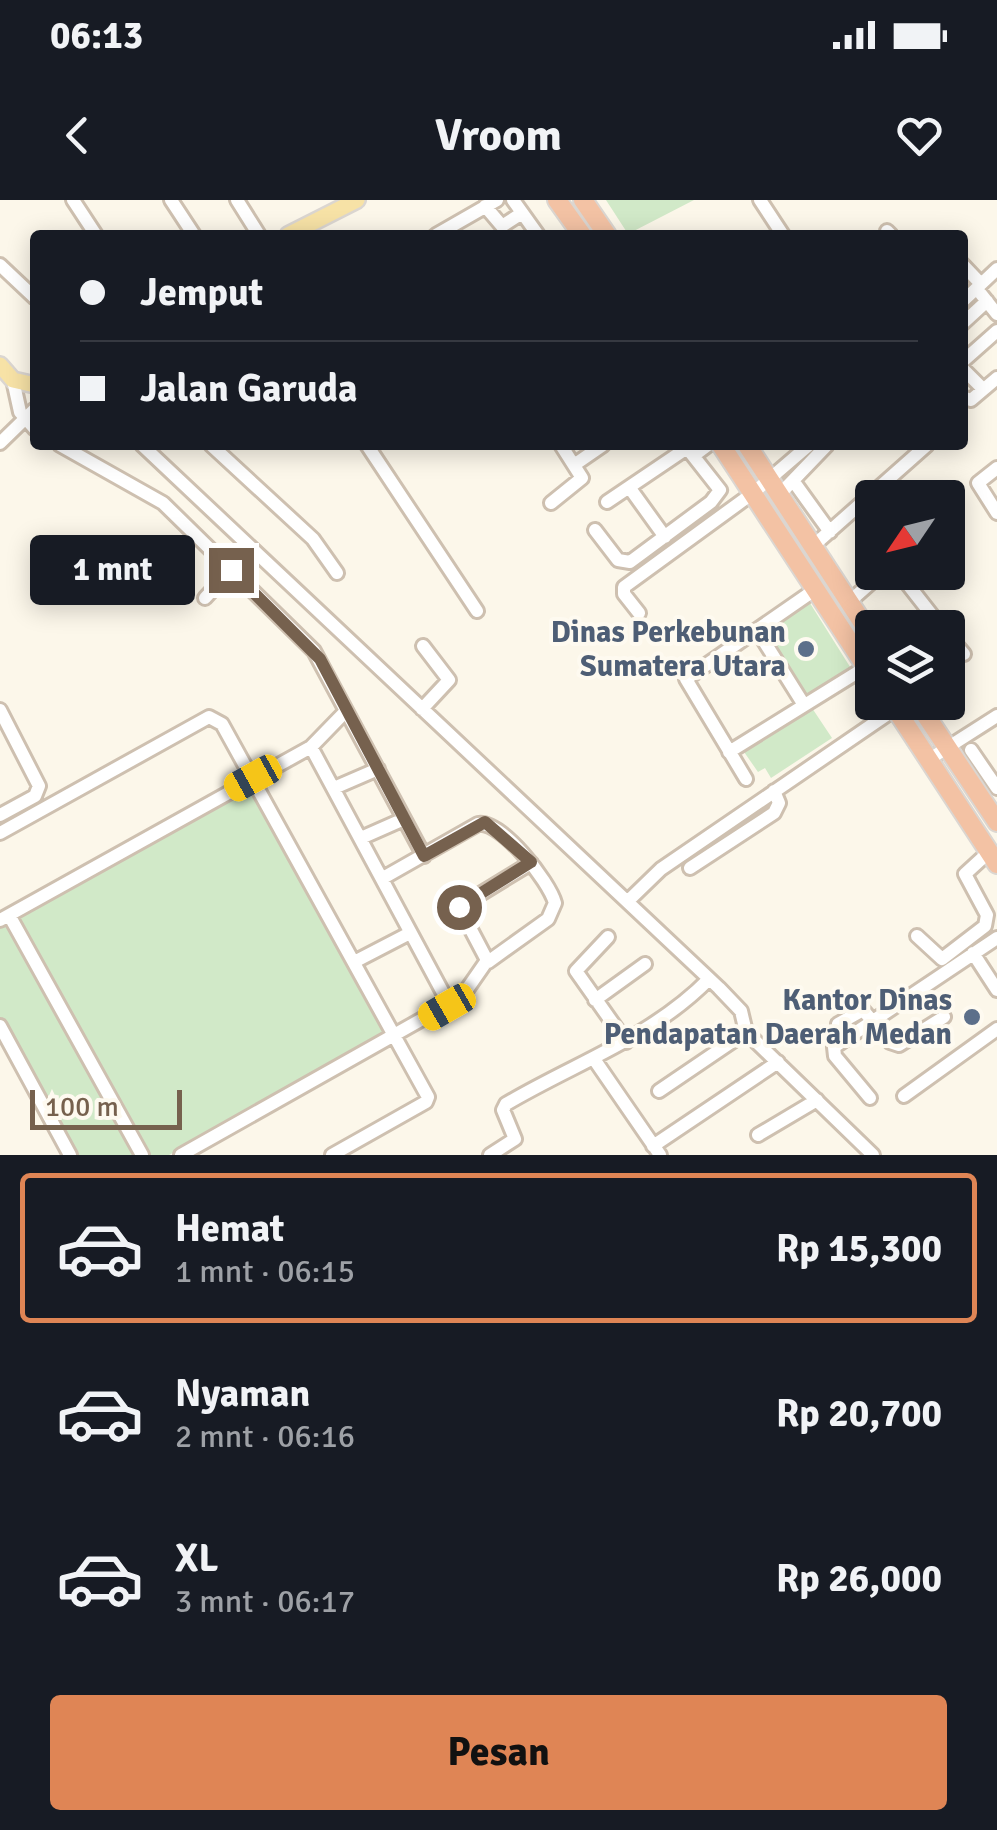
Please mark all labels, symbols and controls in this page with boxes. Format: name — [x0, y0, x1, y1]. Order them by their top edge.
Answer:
text: 06:13 — [50, 12, 143, 59]
icon: back — [50, 108, 105, 163]
text: Vroom — [435, 108, 562, 163]
icon: heart — [892, 108, 947, 163]
text: Jemput — [140, 269, 263, 316]
text: Jalan Garuda — [140, 365, 358, 412]
north arrow — [855, 480, 965, 590]
map controls — [855, 480, 965, 720]
callout: 1 mnt — [31, 535, 196, 605]
route end — [209, 548, 254, 593]
text: 1 mnt — [73, 550, 152, 589]
button: layers — [855, 610, 965, 720]
place label: Dinas Perkebunan Sumatera Utara — [551, 614, 786, 685]
marker: Dinas Perkebunan Sumatera Utara — [795, 638, 817, 660]
car — [219, 750, 287, 806]
route start — [437, 885, 482, 930]
car — [414, 979, 480, 1035]
place label: Kantor Dinas Pendapatan Daerah Medan — [604, 982, 952, 1053]
marker: Kantor Dinas Pendapatan Daerah Medan — [961, 1006, 983, 1028]
scale bar — [30, 1085, 182, 1130]
text: 100 m — [45, 1090, 119, 1124]
icon: car — [55, 1203, 145, 1293]
text: Hemat — [175, 1205, 284, 1252]
text: Rp 15,300 — [776, 1225, 942, 1272]
text: 1 mnt · 06:15 — [175, 1252, 355, 1291]
icon: car — [55, 1368, 145, 1458]
text: Nyaman — [175, 1370, 310, 1417]
text: Rp 20,700 — [776, 1390, 942, 1437]
text: 2 mnt · 06:16 — [175, 1417, 355, 1456]
icon: car — [55, 1533, 145, 1623]
text: XL — [175, 1535, 218, 1582]
text: Rp 26,000 — [776, 1555, 942, 1602]
text: 3 mnt · 06:17 — [175, 1582, 355, 1621]
button: Pesan — [50, 1695, 947, 1810]

